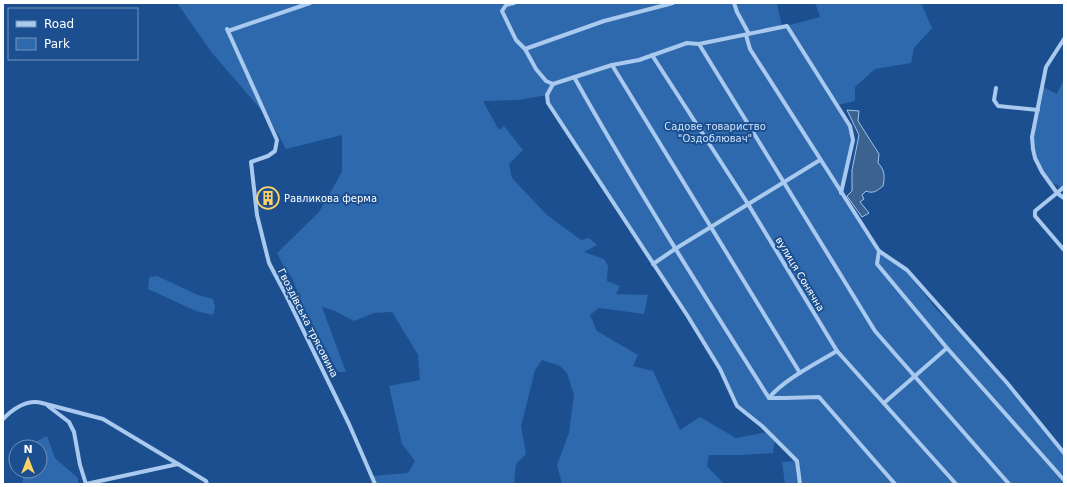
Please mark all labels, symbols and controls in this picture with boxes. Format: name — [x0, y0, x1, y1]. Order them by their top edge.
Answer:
legend — [8, 8, 138, 60]
text: Road — [44, 17, 74, 31]
text: Park — [44, 37, 70, 51]
park label: Садове товариство "Оздоблювач" — [664, 121, 766, 144]
building icon: Равликова ферма — [255, 185, 281, 211]
place label: Равликова ферма — [284, 193, 377, 204]
street label: вулиця Сонячна — [773, 235, 827, 313]
street label: Гвоздівська трясовина — [276, 267, 340, 379]
north arrow — [8, 439, 48, 479]
text: N — [23, 443, 33, 456]

